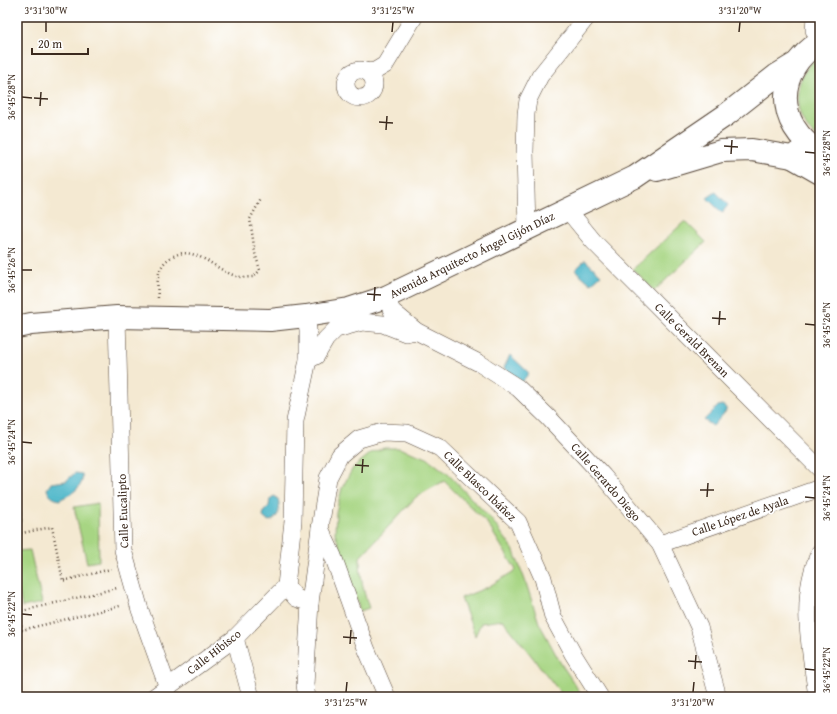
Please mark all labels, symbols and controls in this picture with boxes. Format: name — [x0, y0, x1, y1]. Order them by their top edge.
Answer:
text: 3°31'30"W — [24, 3, 68, 18]
text: 3°31'25"W — [371, 3, 415, 18]
text: 3°31'20"W — [718, 3, 762, 18]
scale bar — [32, 30, 88, 56]
text: 20 m — [38, 35, 62, 52]
text: 36°45'28"N — [4, 74, 19, 120]
text: 36°45'28"N — [819, 130, 834, 176]
street label: Avenida Arquitecto Ángel Gijón Díaz — [386, 207, 557, 302]
text: 36°45'26"N — [4, 247, 19, 293]
street label: Calle Gerald Brenan — [651, 299, 734, 381]
text: 36°45'26"N — [819, 302, 834, 348]
text: 36°45'24"N — [4, 419, 19, 465]
street label: Calle Gerardo Diego — [568, 439, 645, 525]
street label: Calle Blasco Ibáñez — [440, 446, 520, 525]
street label: Calle Eucalipto — [113, 474, 132, 548]
text: 36°45'24"N — [819, 475, 834, 521]
street label: Calle López de Ayala — [689, 491, 791, 540]
text: 36°45'22"N — [4, 591, 19, 637]
street label: Calle Hibisco — [183, 625, 244, 678]
text: 36°45'22"N — [819, 647, 834, 693]
text: 3°31'25"W — [324, 695, 368, 710]
text: 3°31'20"W — [671, 695, 715, 710]

